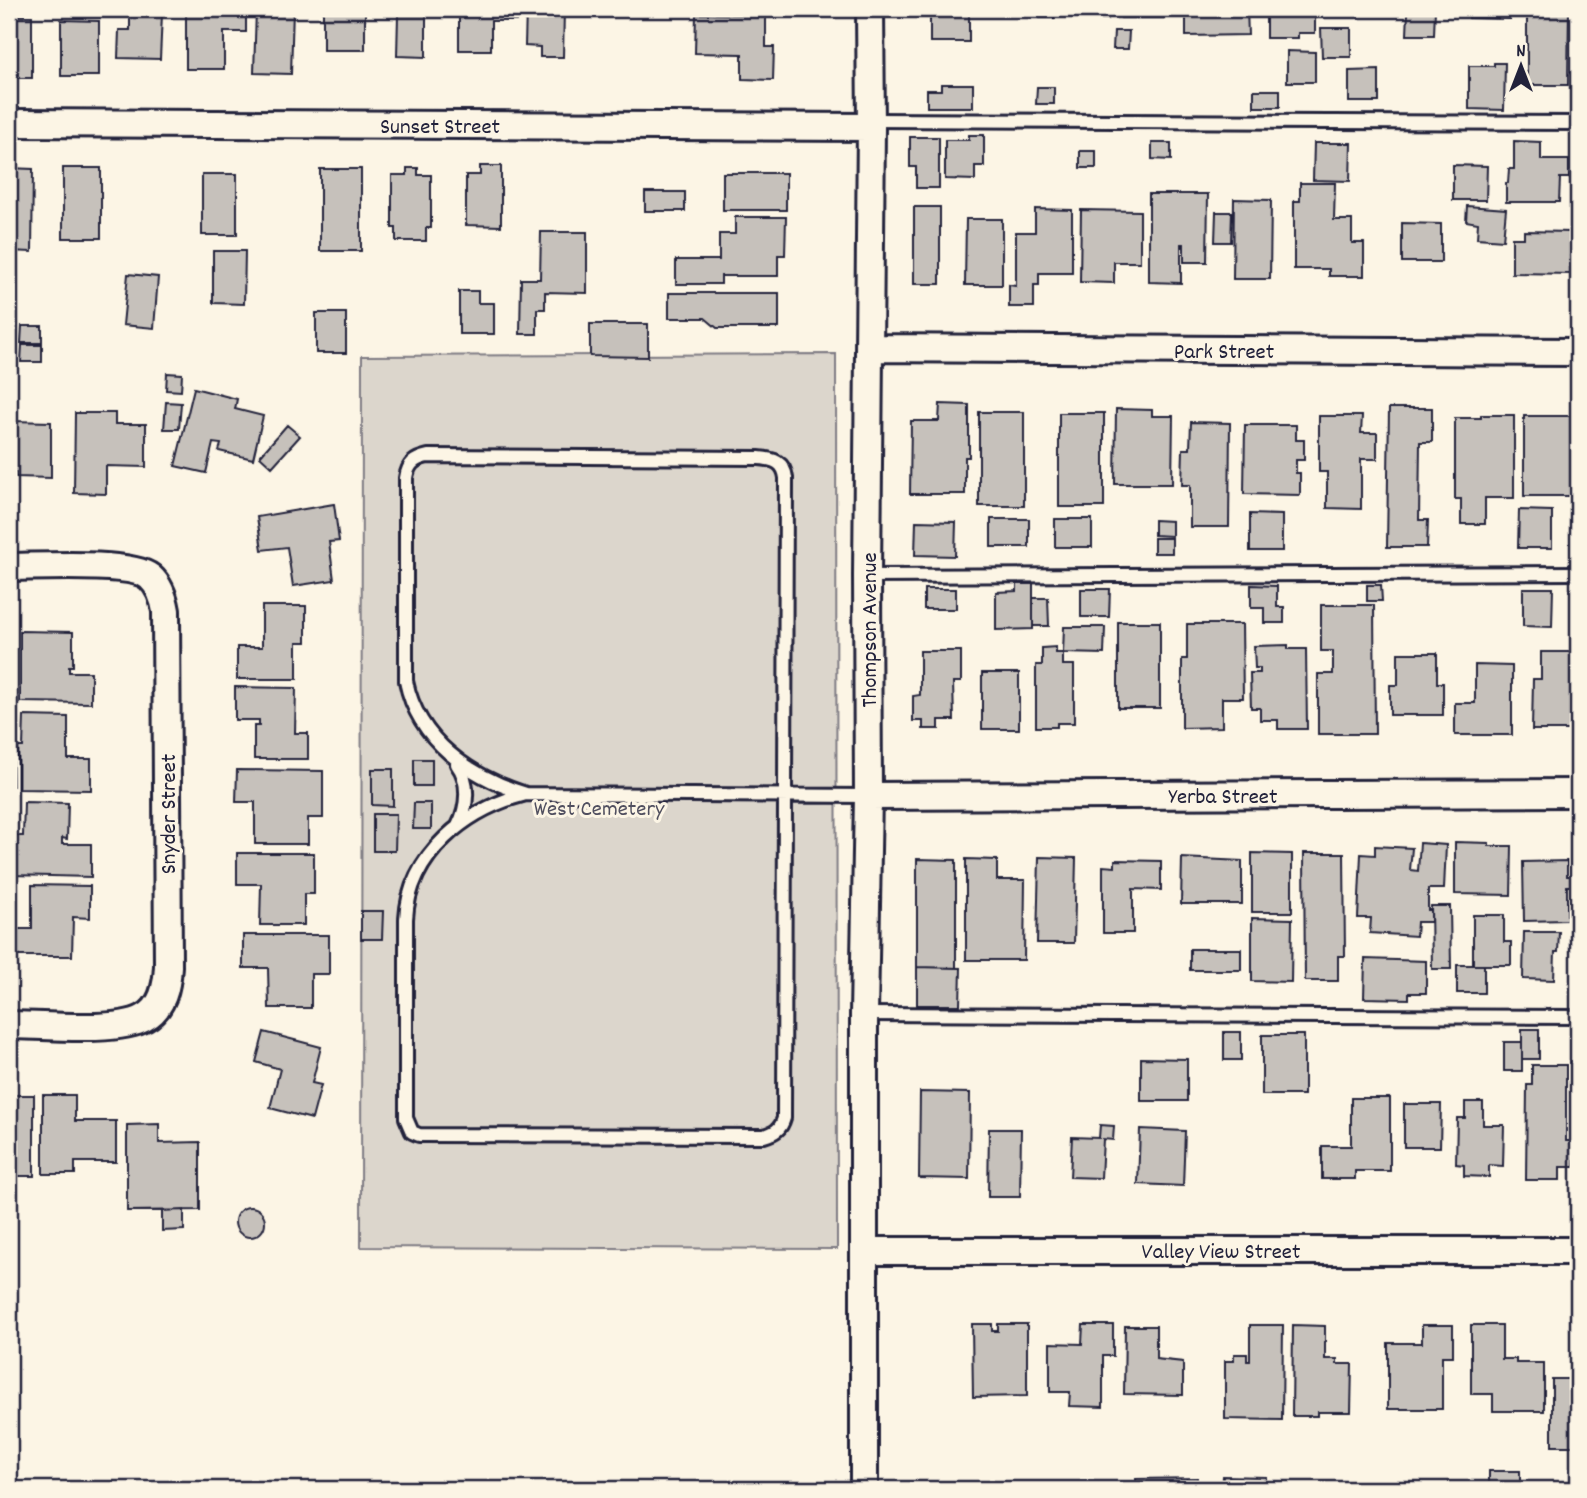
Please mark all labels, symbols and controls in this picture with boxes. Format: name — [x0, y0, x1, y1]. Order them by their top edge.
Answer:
north arrow — [1486, 32, 1556, 102]
text: N — [1516, 39, 1526, 66]
street label: Sunset Street — [380, 112, 500, 145]
street label: Park Street — [1174, 337, 1274, 370]
street label: Thompson Avenue — [855, 552, 888, 708]
street label: Snyder Street — [154, 754, 187, 874]
street label: Yerba Street — [1169, 782, 1277, 815]
park label: West Cemetery — [534, 794, 665, 827]
street label: Valley View Street — [1142, 1237, 1300, 1270]

